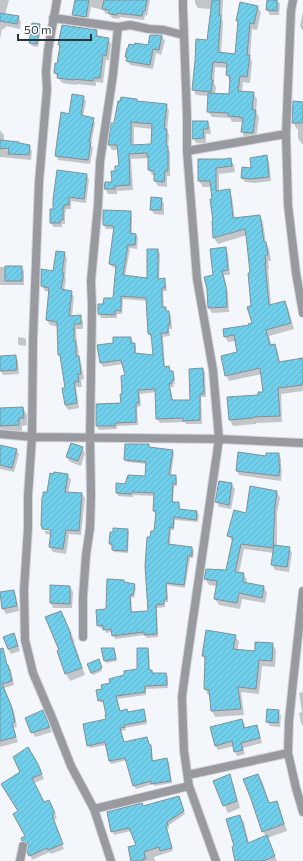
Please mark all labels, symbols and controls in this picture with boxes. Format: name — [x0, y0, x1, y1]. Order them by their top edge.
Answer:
scale bar — [18, 16, 91, 42]
text: 50 m — [24, 22, 52, 36]

